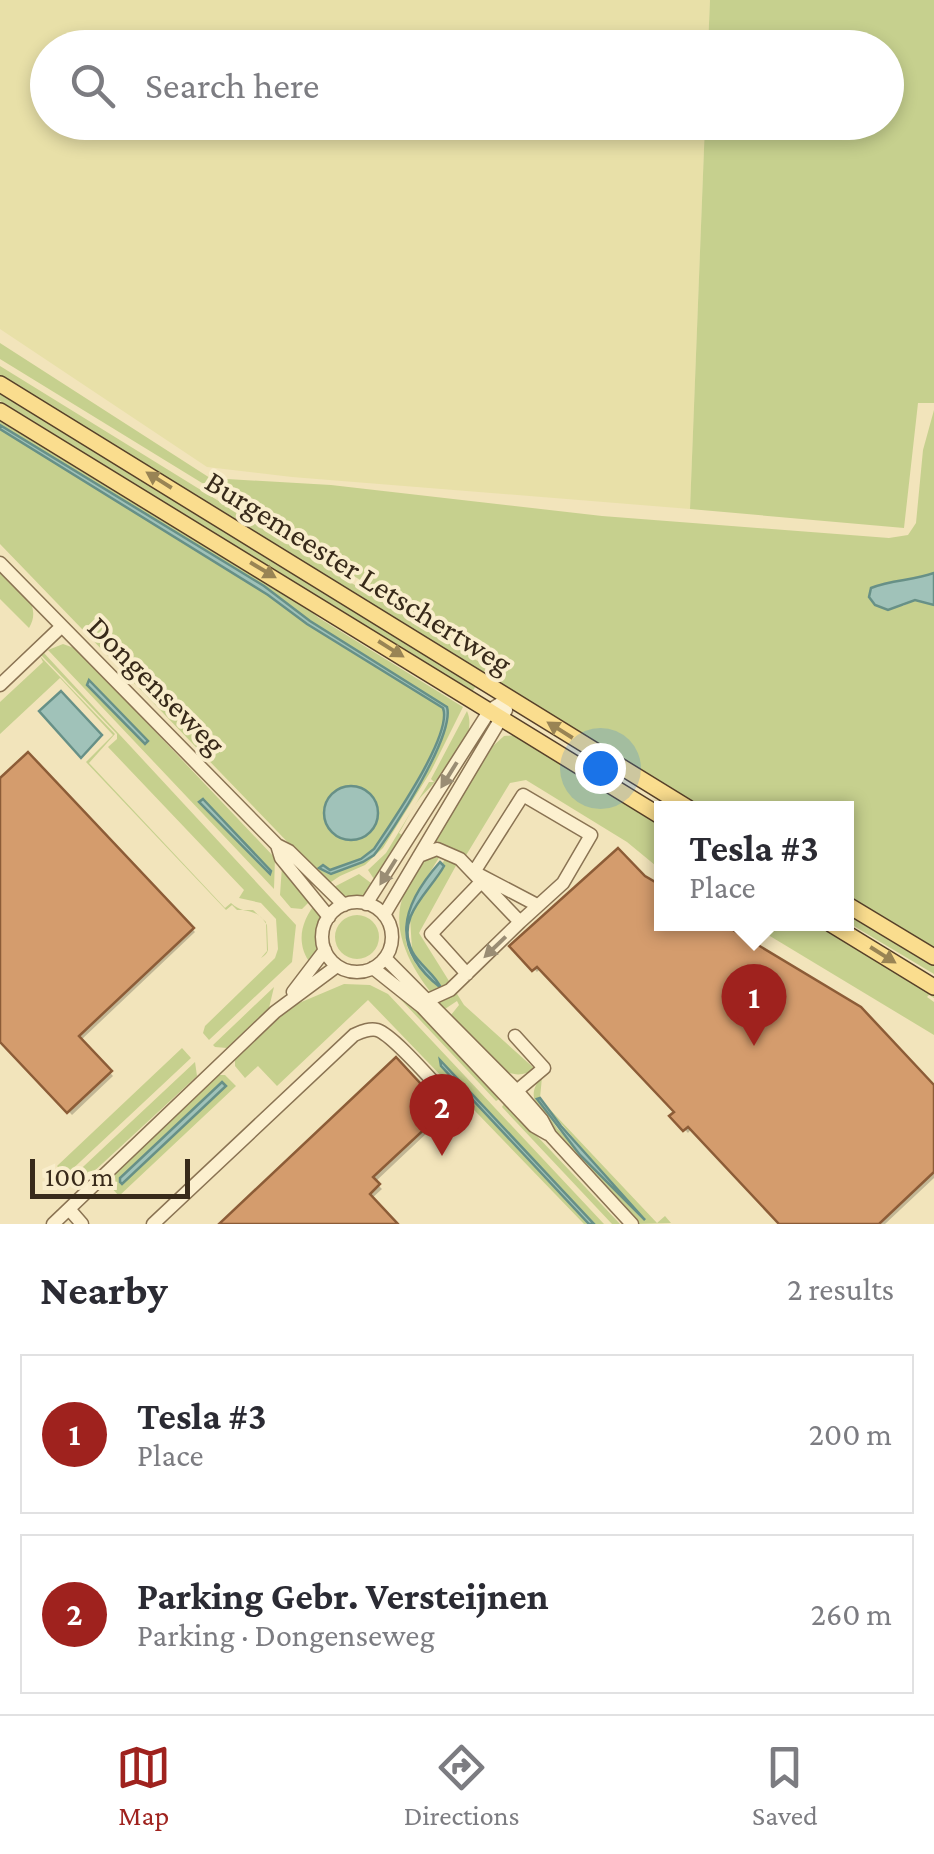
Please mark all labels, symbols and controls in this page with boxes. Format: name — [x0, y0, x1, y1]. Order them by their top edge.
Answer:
search box — [30, 30, 904, 140]
icon: search — [65, 58, 120, 113]
text: Search here — [145, 64, 319, 106]
street label: Burgemeester Letschertweg — [199, 463, 519, 681]
one-way arrow — [145, 472, 173, 489]
one-way arrow — [249, 561, 277, 578]
street label: Dongenseweg — [81, 609, 233, 761]
one-way arrow — [377, 640, 405, 657]
one-way arrow — [546, 721, 574, 739]
your location — [575, 743, 626, 794]
one-way arrow — [441, 761, 458, 789]
popup — [654, 801, 854, 931]
text: Tesla #3 — [689, 827, 819, 869]
one-way arrow — [380, 858, 397, 886]
text: Place — [689, 869, 756, 905]
one-way arrow — [483, 935, 507, 958]
one-way arrow — [869, 946, 896, 964]
pin: 1 — [722, 964, 786, 1046]
pin: 2 — [410, 1074, 474, 1156]
scale bar — [30, 1154, 190, 1198]
text: 100 m — [45, 1161, 114, 1192]
text: Nearby — [40, 1266, 168, 1313]
text: 2 results — [787, 1271, 894, 1307]
text: Tesla #3 — [137, 1395, 267, 1437]
text: 1 — [69, 1416, 80, 1452]
text: 200 m — [809, 1416, 892, 1452]
text: Place — [137, 1437, 203, 1473]
text: Parking Gebr. Versteijnen — [137, 1575, 548, 1617]
text: 2 — [66, 1596, 83, 1632]
text: 260 m — [811, 1596, 892, 1632]
text: Parking · Dongenseweg — [137, 1617, 435, 1653]
tab: Map — [116, 1740, 171, 1831]
tab: Directions — [404, 1740, 520, 1831]
tab: Saved — [752, 1740, 818, 1831]

